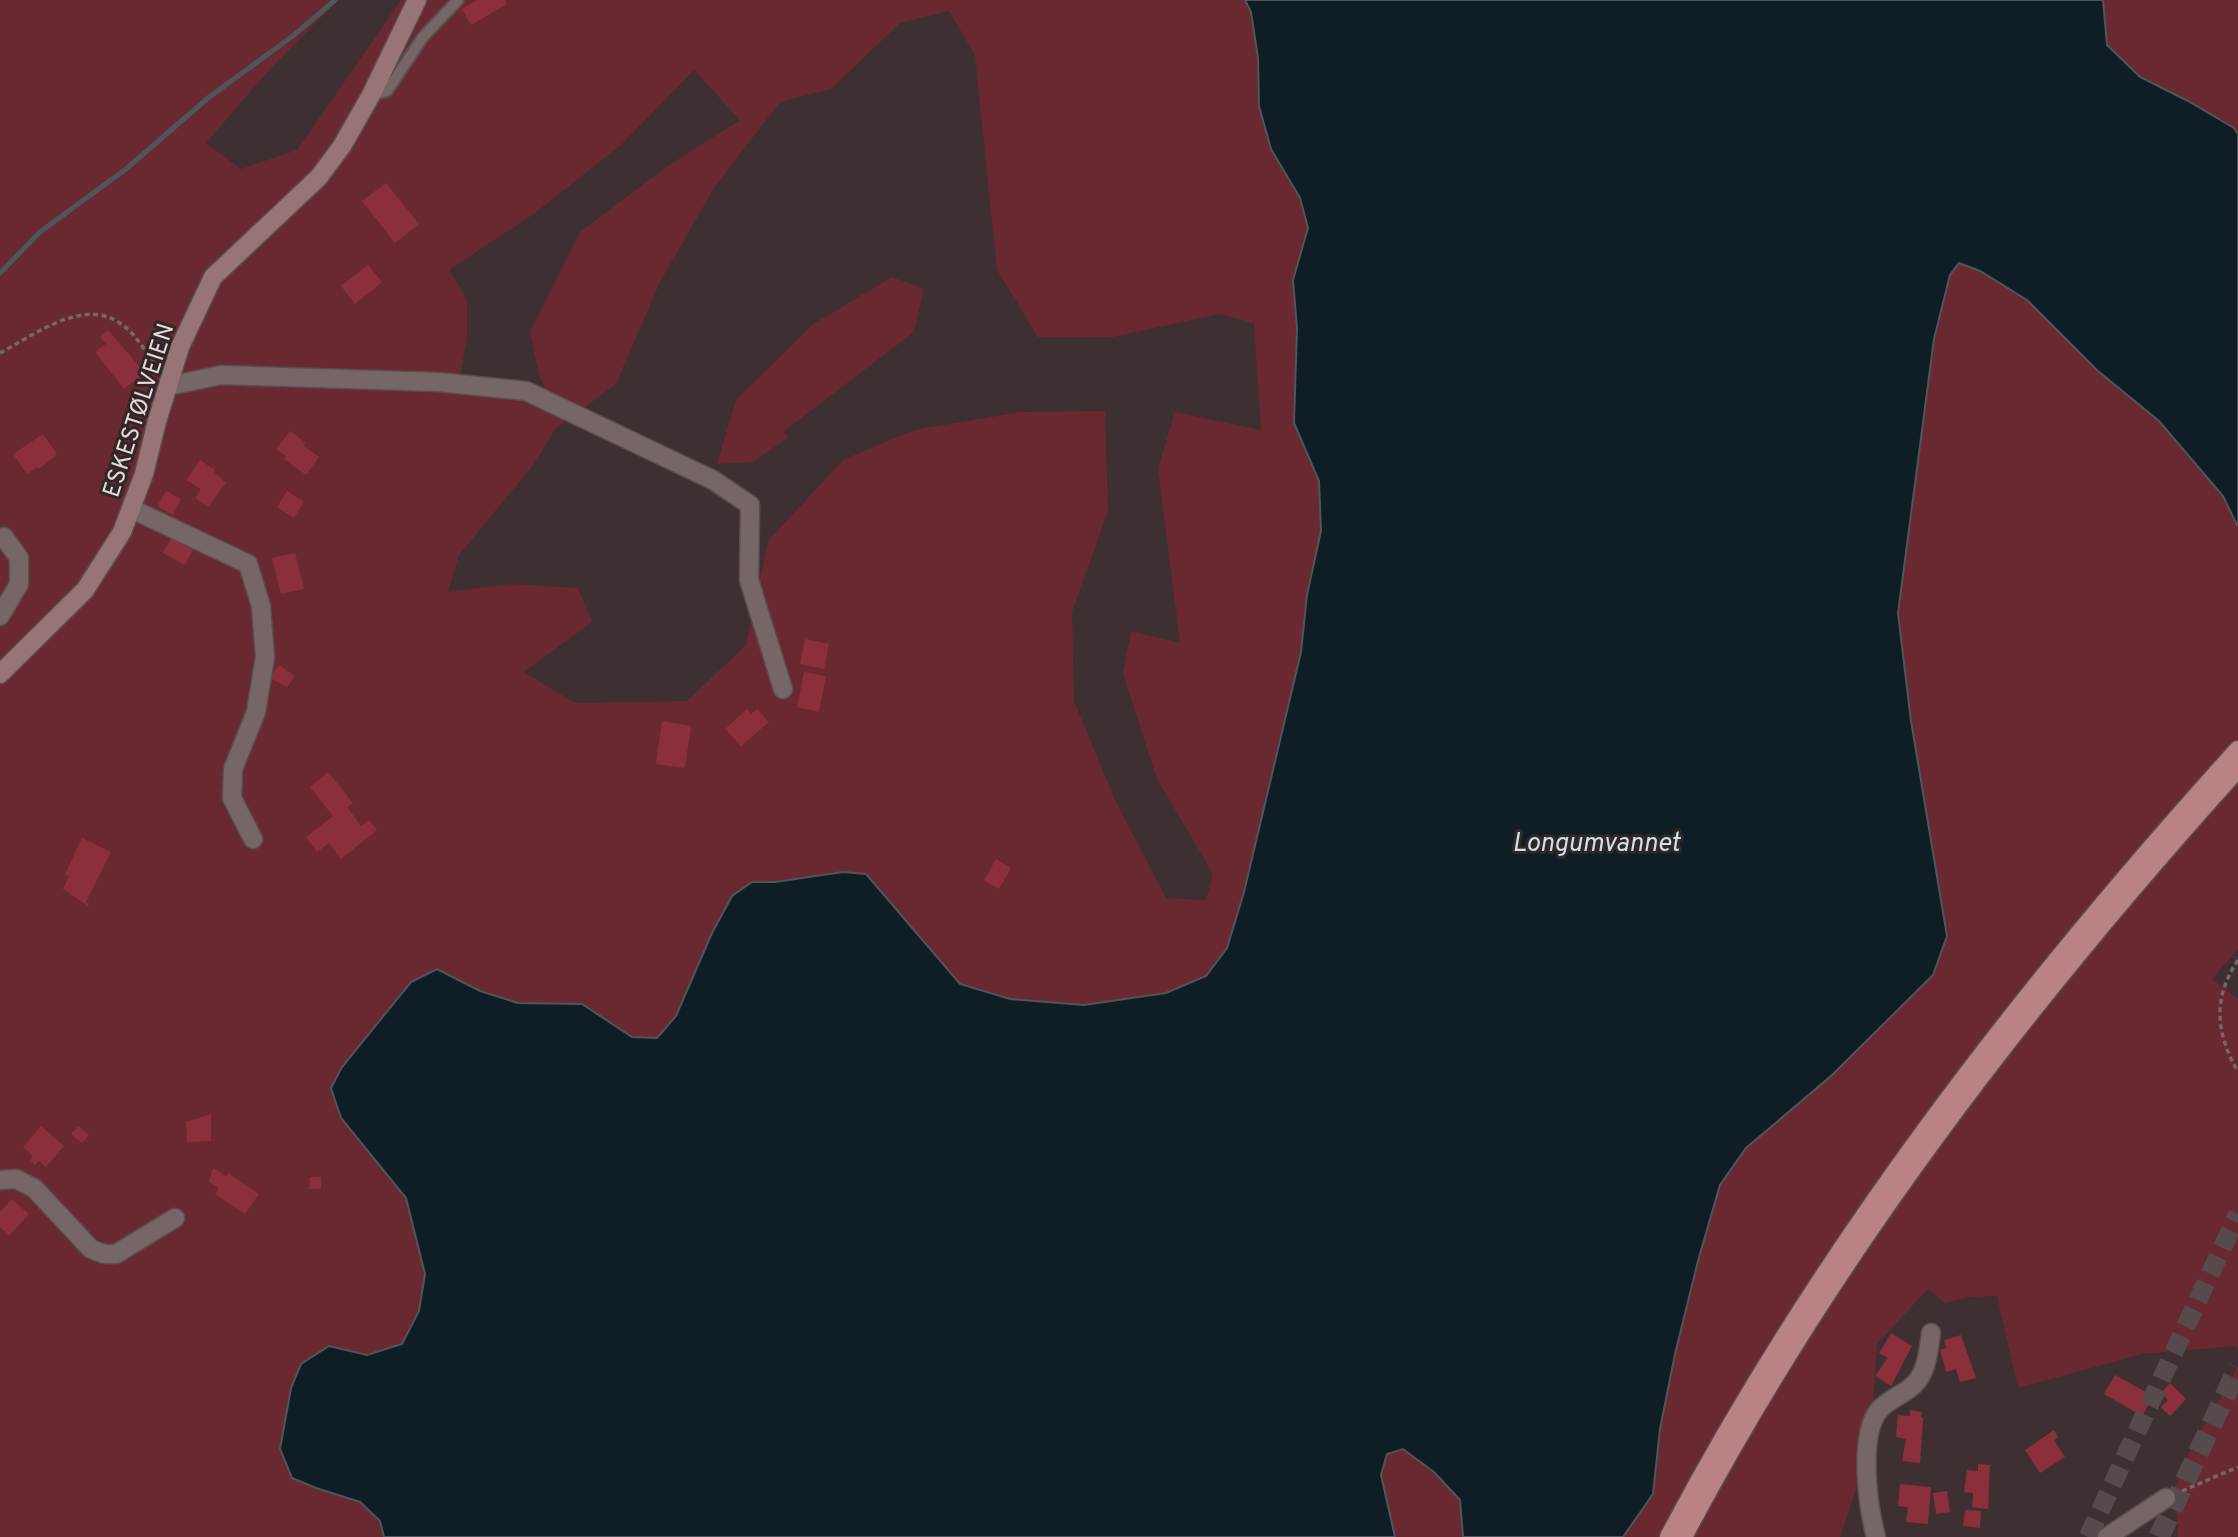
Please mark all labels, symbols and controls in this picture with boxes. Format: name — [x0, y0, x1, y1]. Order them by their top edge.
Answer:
street label: ESKESTØLVEIEN — [98, 320, 182, 501]
water label: Longumvannet — [1512, 828, 1682, 861]

